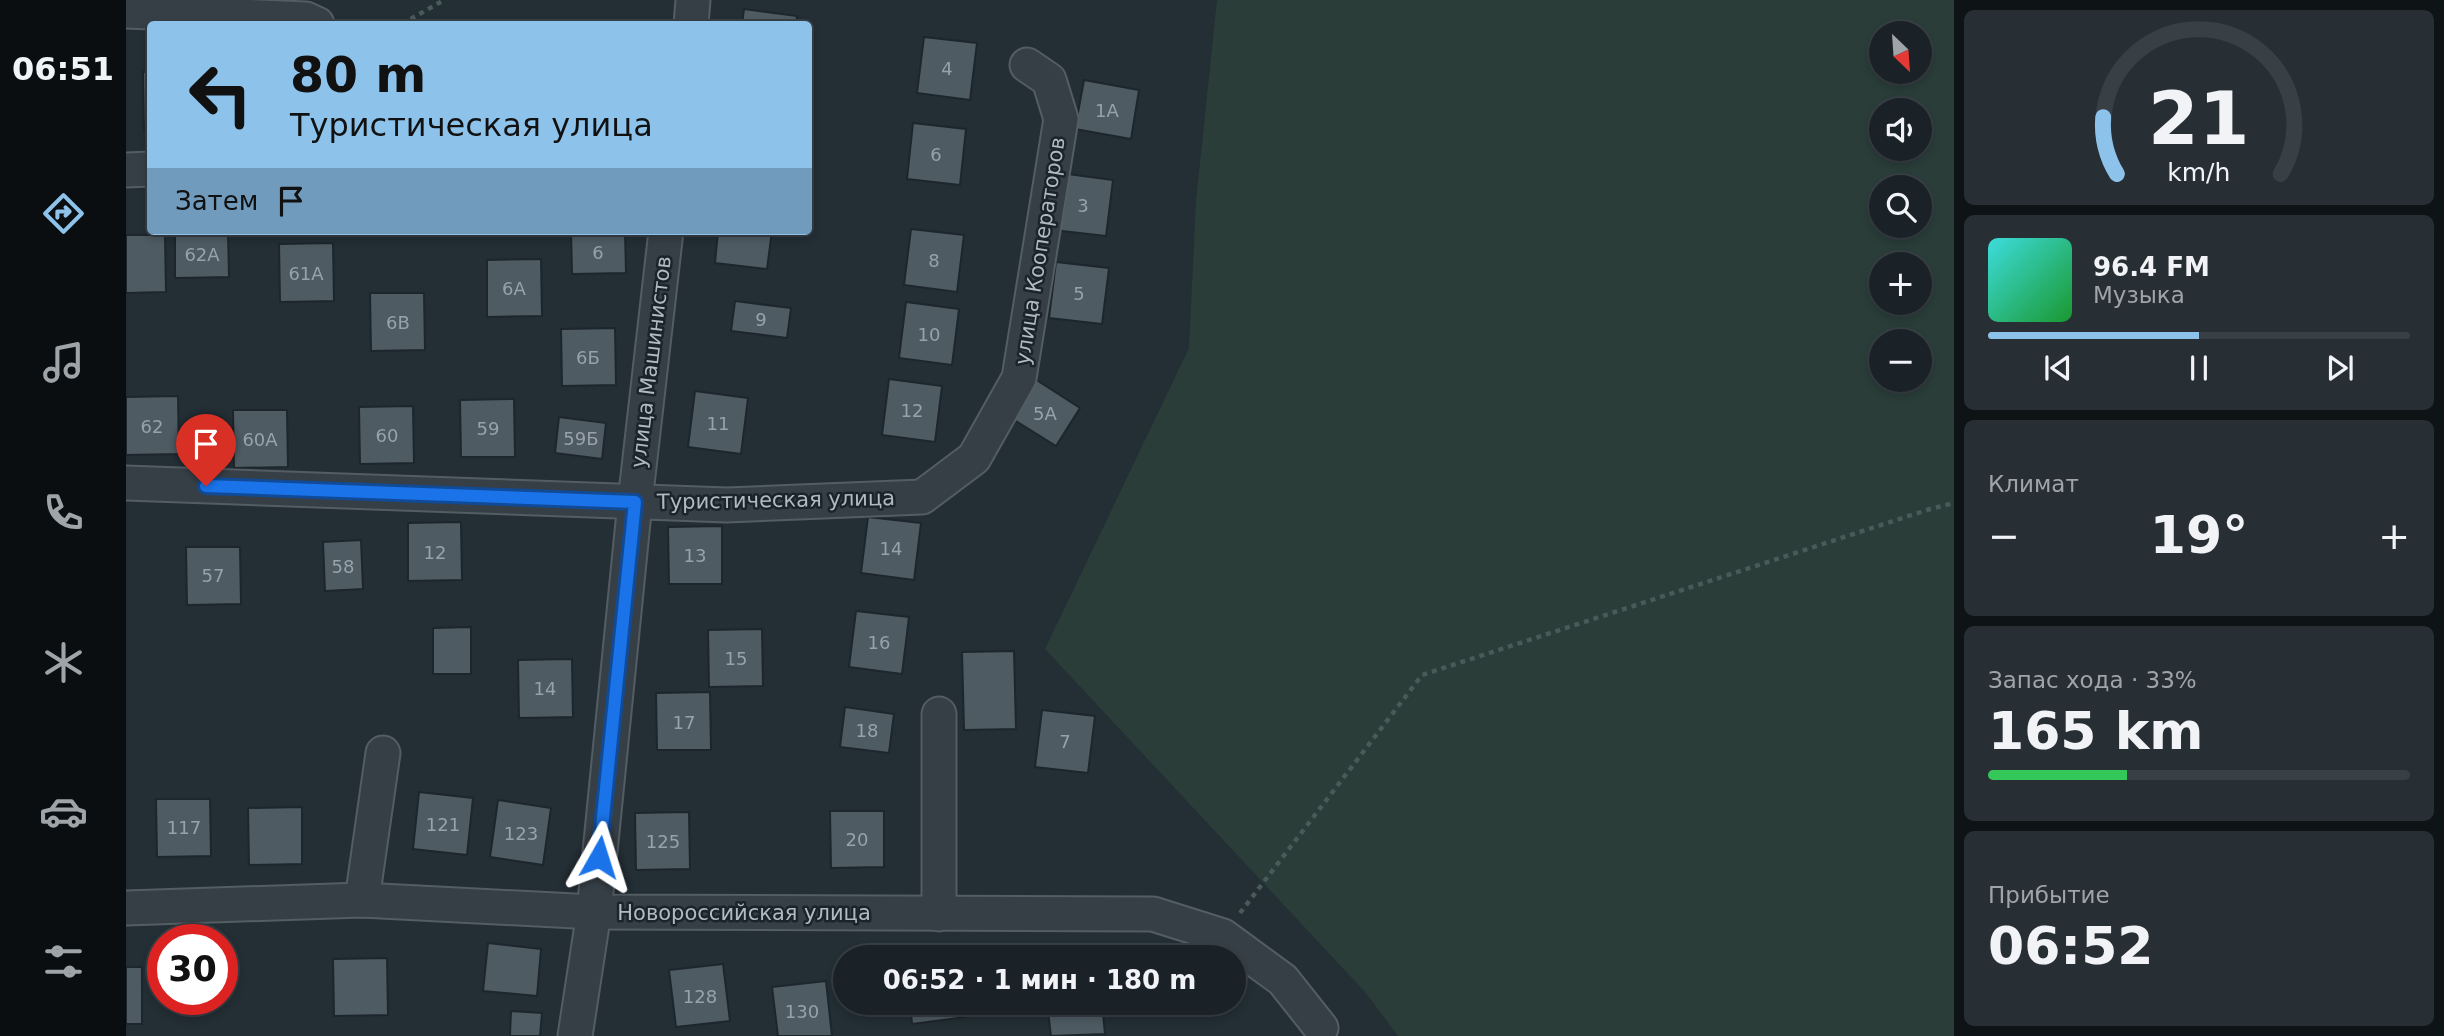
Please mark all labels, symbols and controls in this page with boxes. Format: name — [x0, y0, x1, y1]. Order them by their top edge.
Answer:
north arrow — [1869, 21, 1932, 84]
map controls — [1869, 21, 1932, 392]
text: 80 m — [290, 47, 426, 104]
icon: left — [175, 49, 266, 140]
text: 06:51 — [12, 50, 114, 88]
house number: 4 — [941, 58, 953, 79]
text: 21 — [2148, 76, 2250, 161]
button: sound — [1869, 98, 1932, 161]
house number: 1А — [1095, 100, 1120, 121]
text: Туристическая улица — [290, 106, 653, 144]
street label: улица Кооператоров — [1010, 135, 1070, 367]
house number: 6 — [930, 144, 942, 165]
text: km/h — [2167, 157, 2231, 186]
button: search — [1869, 175, 1932, 238]
icon: arrive — [272, 182, 310, 220]
text: Затем — [175, 186, 258, 216]
icon: directions — [39, 189, 88, 238]
house number: 3 — [1077, 195, 1089, 216]
house number: 6 — [592, 242, 604, 263]
house number: 62А — [184, 244, 220, 265]
house number: 8 — [928, 250, 940, 271]
button: + — [1869, 252, 1932, 315]
text: 96.4 FM — [2093, 252, 2210, 282]
street label: улица Машинистов — [626, 255, 676, 469]
house number: 61А — [288, 263, 324, 284]
house number: 6А — [502, 278, 527, 299]
text: Музыка — [2093, 282, 2185, 308]
house number: 5 — [1073, 283, 1085, 304]
house number: 9 — [755, 309, 767, 330]
house number: 6В — [386, 312, 410, 333]
house number: 10 — [918, 324, 940, 345]
button: − — [1869, 329, 1932, 392]
icon: music — [39, 338, 88, 387]
house number: 6Б — [576, 347, 600, 368]
icon: previous — [2039, 349, 2077, 387]
icon: pause — [2180, 349, 2218, 387]
icon: next — [2321, 349, 2359, 387]
house number: 12 — [901, 400, 923, 421]
house number: 5А — [1033, 403, 1058, 424]
house number: 11 — [707, 413, 729, 434]
pin — [176, 414, 236, 486]
house number: 62 — [141, 416, 163, 437]
house number: 59 — [477, 418, 499, 439]
icon: arrive — [187, 425, 225, 463]
house number: 60 — [376, 425, 398, 446]
house number: 59Б — [563, 428, 599, 449]
house number: 60А — [242, 429, 278, 450]
text: Климат — [1988, 471, 2079, 497]
street label: Туристическая улица — [656, 486, 895, 514]
icon: phone — [39, 488, 88, 537]
text: 19° — [2150, 505, 2248, 565]
text: − — [1988, 514, 2020, 558]
text: + — [2378, 514, 2410, 558]
house number: 14 — [880, 538, 902, 559]
house number: 12 — [424, 542, 446, 563]
house number: 13 — [684, 545, 706, 566]
house number: 58 — [332, 556, 354, 577]
house number: 57 — [202, 565, 224, 586]
house number: 16 — [868, 632, 890, 653]
icon: climate — [39, 638, 88, 687]
house number: 15 — [725, 648, 747, 669]
text: Запас хода · 33% — [1988, 667, 2197, 693]
house number: 14 — [534, 678, 556, 699]
text: 165 km — [1988, 701, 2203, 761]
house number: 17 — [673, 712, 695, 733]
house number: 18 — [856, 720, 878, 741]
house number: 7 — [1059, 731, 1071, 752]
icon: car — [39, 787, 88, 836]
house number: 121 — [426, 814, 460, 835]
house number: 117 — [167, 817, 201, 838]
position arrow — [562, 820, 636, 894]
house number: 123 — [504, 823, 538, 844]
house number: 20 — [846, 829, 868, 850]
house number: 125 — [646, 831, 680, 852]
text: Прибытие — [1988, 882, 2110, 908]
street label: Новороссийская улица — [617, 901, 871, 925]
text: 06:52 — [1988, 916, 2154, 976]
speed limit sign: 30 — [147, 924, 238, 1015]
icon: filters — [39, 937, 88, 986]
text: 06:52 · 1 мин · 180 m — [883, 965, 1196, 995]
house number: 128 — [683, 986, 717, 1007]
house number: 130 — [785, 1001, 819, 1022]

